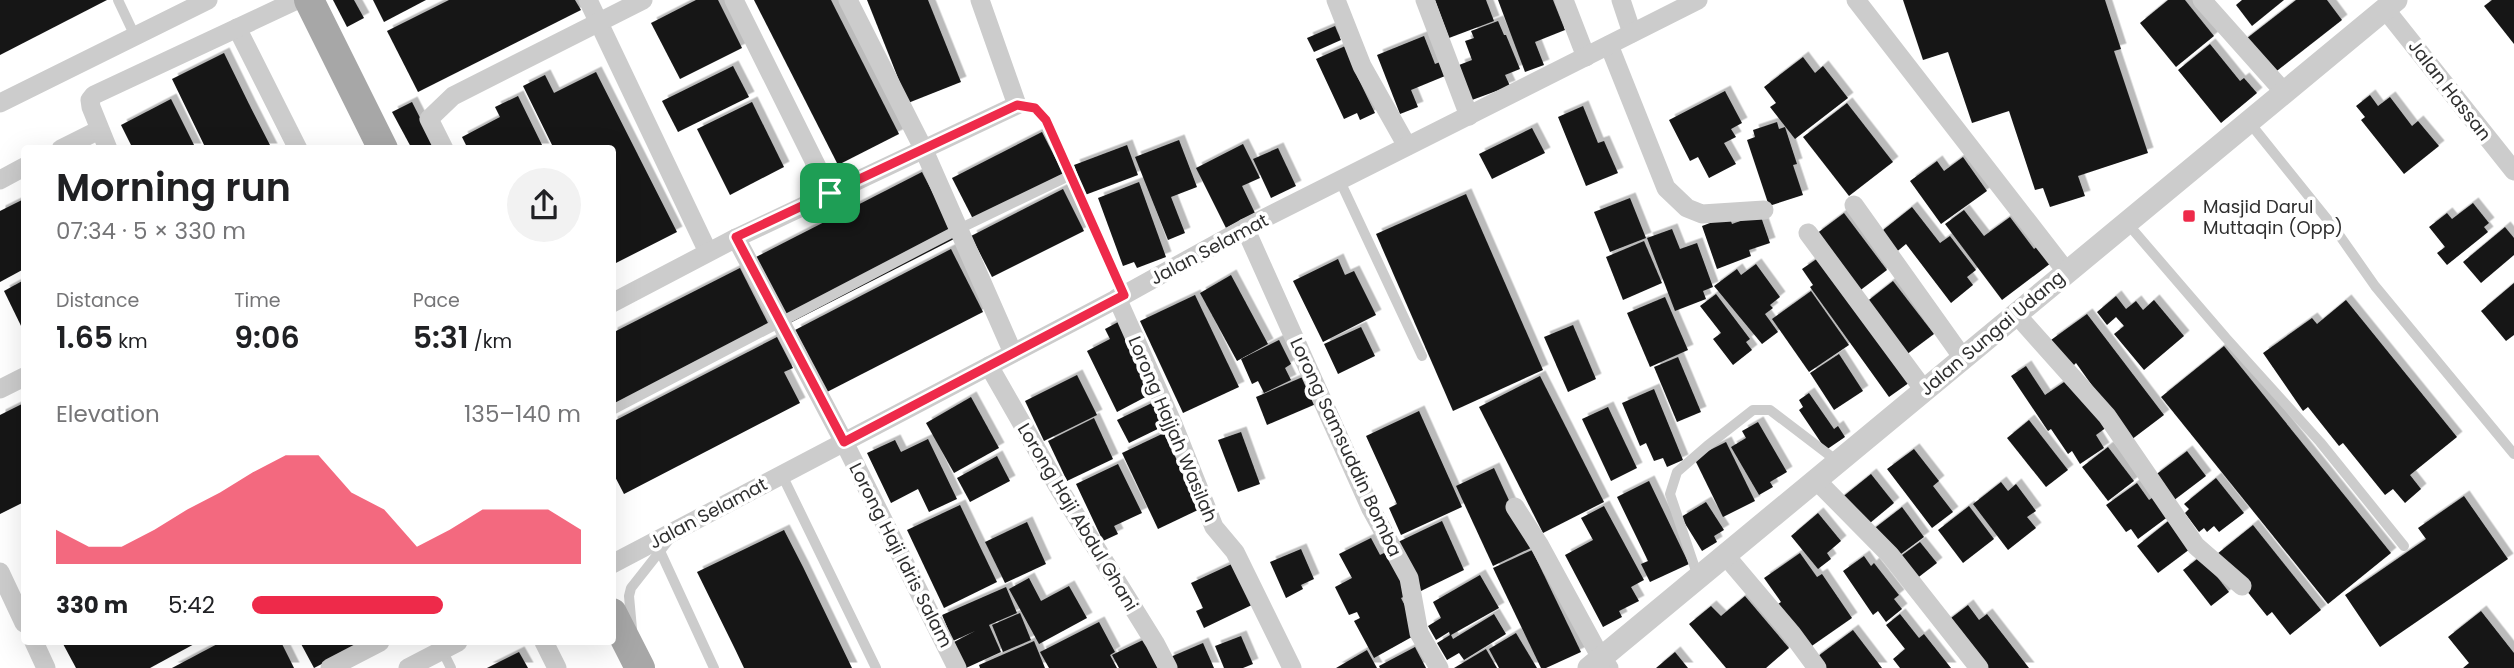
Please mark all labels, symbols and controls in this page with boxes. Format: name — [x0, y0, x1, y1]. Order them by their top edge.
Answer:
street label: Jalan Hassan — [2403, 34, 2497, 146]
text: Morning run — [56, 161, 291, 214]
pin — [800, 163, 860, 223]
button: share — [507, 168, 581, 242]
icon: arrive — [811, 174, 849, 212]
place label: Masjid Darul Muttaqin (Opp) — [2203, 194, 2343, 240]
street label: Jalan Selamat — [1146, 207, 1272, 291]
marker: Masjid Darul Muttaqin (Opp) — [2181, 208, 2197, 224]
text: 07:34 · 5 × 330 m — [56, 215, 246, 247]
street label: Jalan Sungai Udang — [1914, 265, 2070, 401]
text: Distance — [56, 287, 139, 314]
text: Time — [234, 287, 281, 314]
text: Pace — [413, 287, 460, 314]
text: 1.65 — [56, 316, 113, 359]
text: 9:06 — [234, 316, 300, 359]
text: 5:31 — [413, 316, 469, 359]
text: km — [113, 328, 148, 355]
text: /km — [469, 328, 512, 355]
street label: Lorong Hajjah Wasilah — [1122, 332, 1224, 526]
street label: Lorong Samsuddin Bomba — [1284, 334, 1408, 560]
text: Elevation — [56, 398, 160, 430]
text: 135–140 m — [464, 398, 581, 430]
street label: Lorong Haji Abdul Ghani — [1012, 418, 1144, 616]
street label: Lorong Haji Idris Salam — [844, 458, 958, 652]
street label: Jalan Selamat — [645, 471, 771, 555]
text: 330 m — [56, 589, 128, 621]
text: 5:42 — [168, 589, 215, 621]

